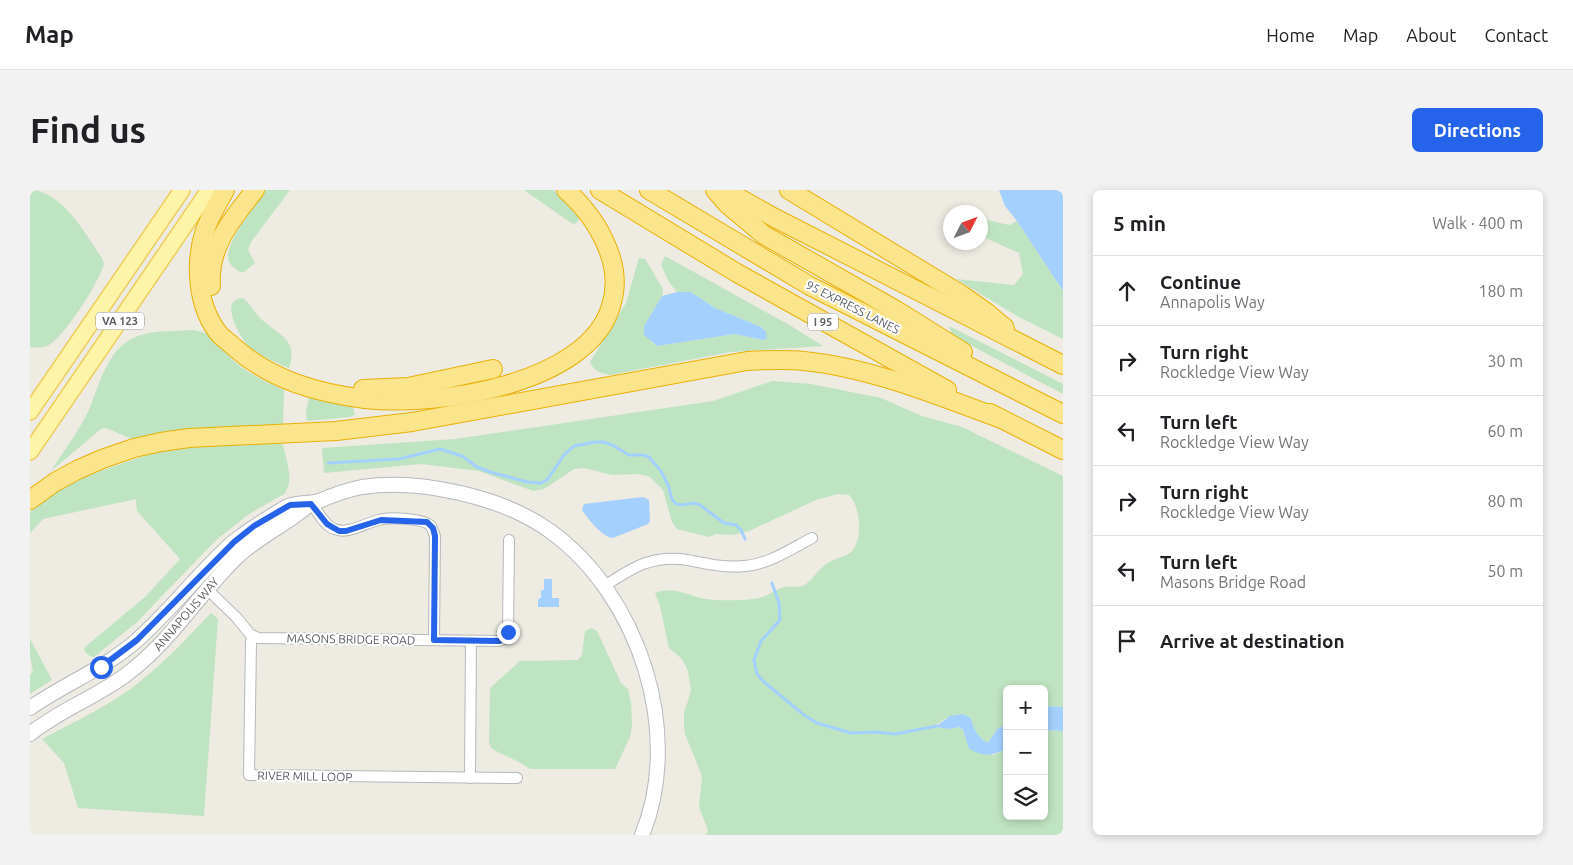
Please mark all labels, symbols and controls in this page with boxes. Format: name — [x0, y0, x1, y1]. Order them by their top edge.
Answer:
text: Map — [25, 21, 74, 48]
text: Home — [1266, 25, 1315, 45]
text: Map — [1343, 25, 1378, 45]
text: About — [1406, 25, 1456, 45]
text: Contact — [1484, 25, 1548, 45]
button: Directions — [1412, 108, 1543, 152]
text: Find us — [30, 110, 146, 150]
north arrow — [943, 205, 988, 250]
text: 5 min — [1113, 211, 1166, 235]
text: Walk · 400 m — [1432, 214, 1523, 232]
text: Continue — [1160, 271, 1241, 293]
icon: ahead — [1113, 277, 1141, 305]
street label: 95 EXPRESS LANES — [804, 278, 902, 336]
text: 180 m — [1478, 282, 1523, 300]
text: Annapolis Way — [1160, 293, 1265, 311]
road number: VA 123 — [96, 312, 144, 330]
road number: I 95 — [808, 314, 838, 330]
text: Turn right — [1160, 341, 1248, 363]
icon: right — [1113, 347, 1141, 375]
text: 30 m — [1487, 352, 1523, 370]
text: Rockledge View Way — [1160, 363, 1309, 381]
text: Turn left — [1160, 411, 1238, 433]
icon: left — [1113, 417, 1141, 445]
text: 60 m — [1487, 422, 1523, 440]
text: Rockledge View Way — [1160, 433, 1309, 451]
text: Turn right — [1160, 481, 1248, 503]
icon: right — [1113, 487, 1141, 515]
text: 80 m — [1487, 492, 1523, 510]
text: Rockledge View Way — [1160, 503, 1309, 521]
text: Turn left — [1160, 551, 1238, 573]
icon: left — [1113, 557, 1141, 585]
text: 50 m — [1487, 562, 1523, 580]
text: Masons Bridge Road — [1160, 573, 1306, 591]
street label: ANNAPOLIS WAY — [151, 575, 221, 653]
route end — [497, 621, 520, 644]
icon: arrive — [1113, 627, 1141, 655]
text: Arrive at destination — [1160, 630, 1345, 652]
street label: MASONS BRIDGE ROAD — [287, 631, 415, 647]
route start — [90, 656, 113, 679]
map controls — [1003, 685, 1048, 820]
button: + — [1003, 685, 1048, 730]
button: − — [1003, 730, 1048, 775]
street label: RIVER MILL LOOP — [257, 769, 353, 783]
button: layers — [1003, 775, 1048, 820]

